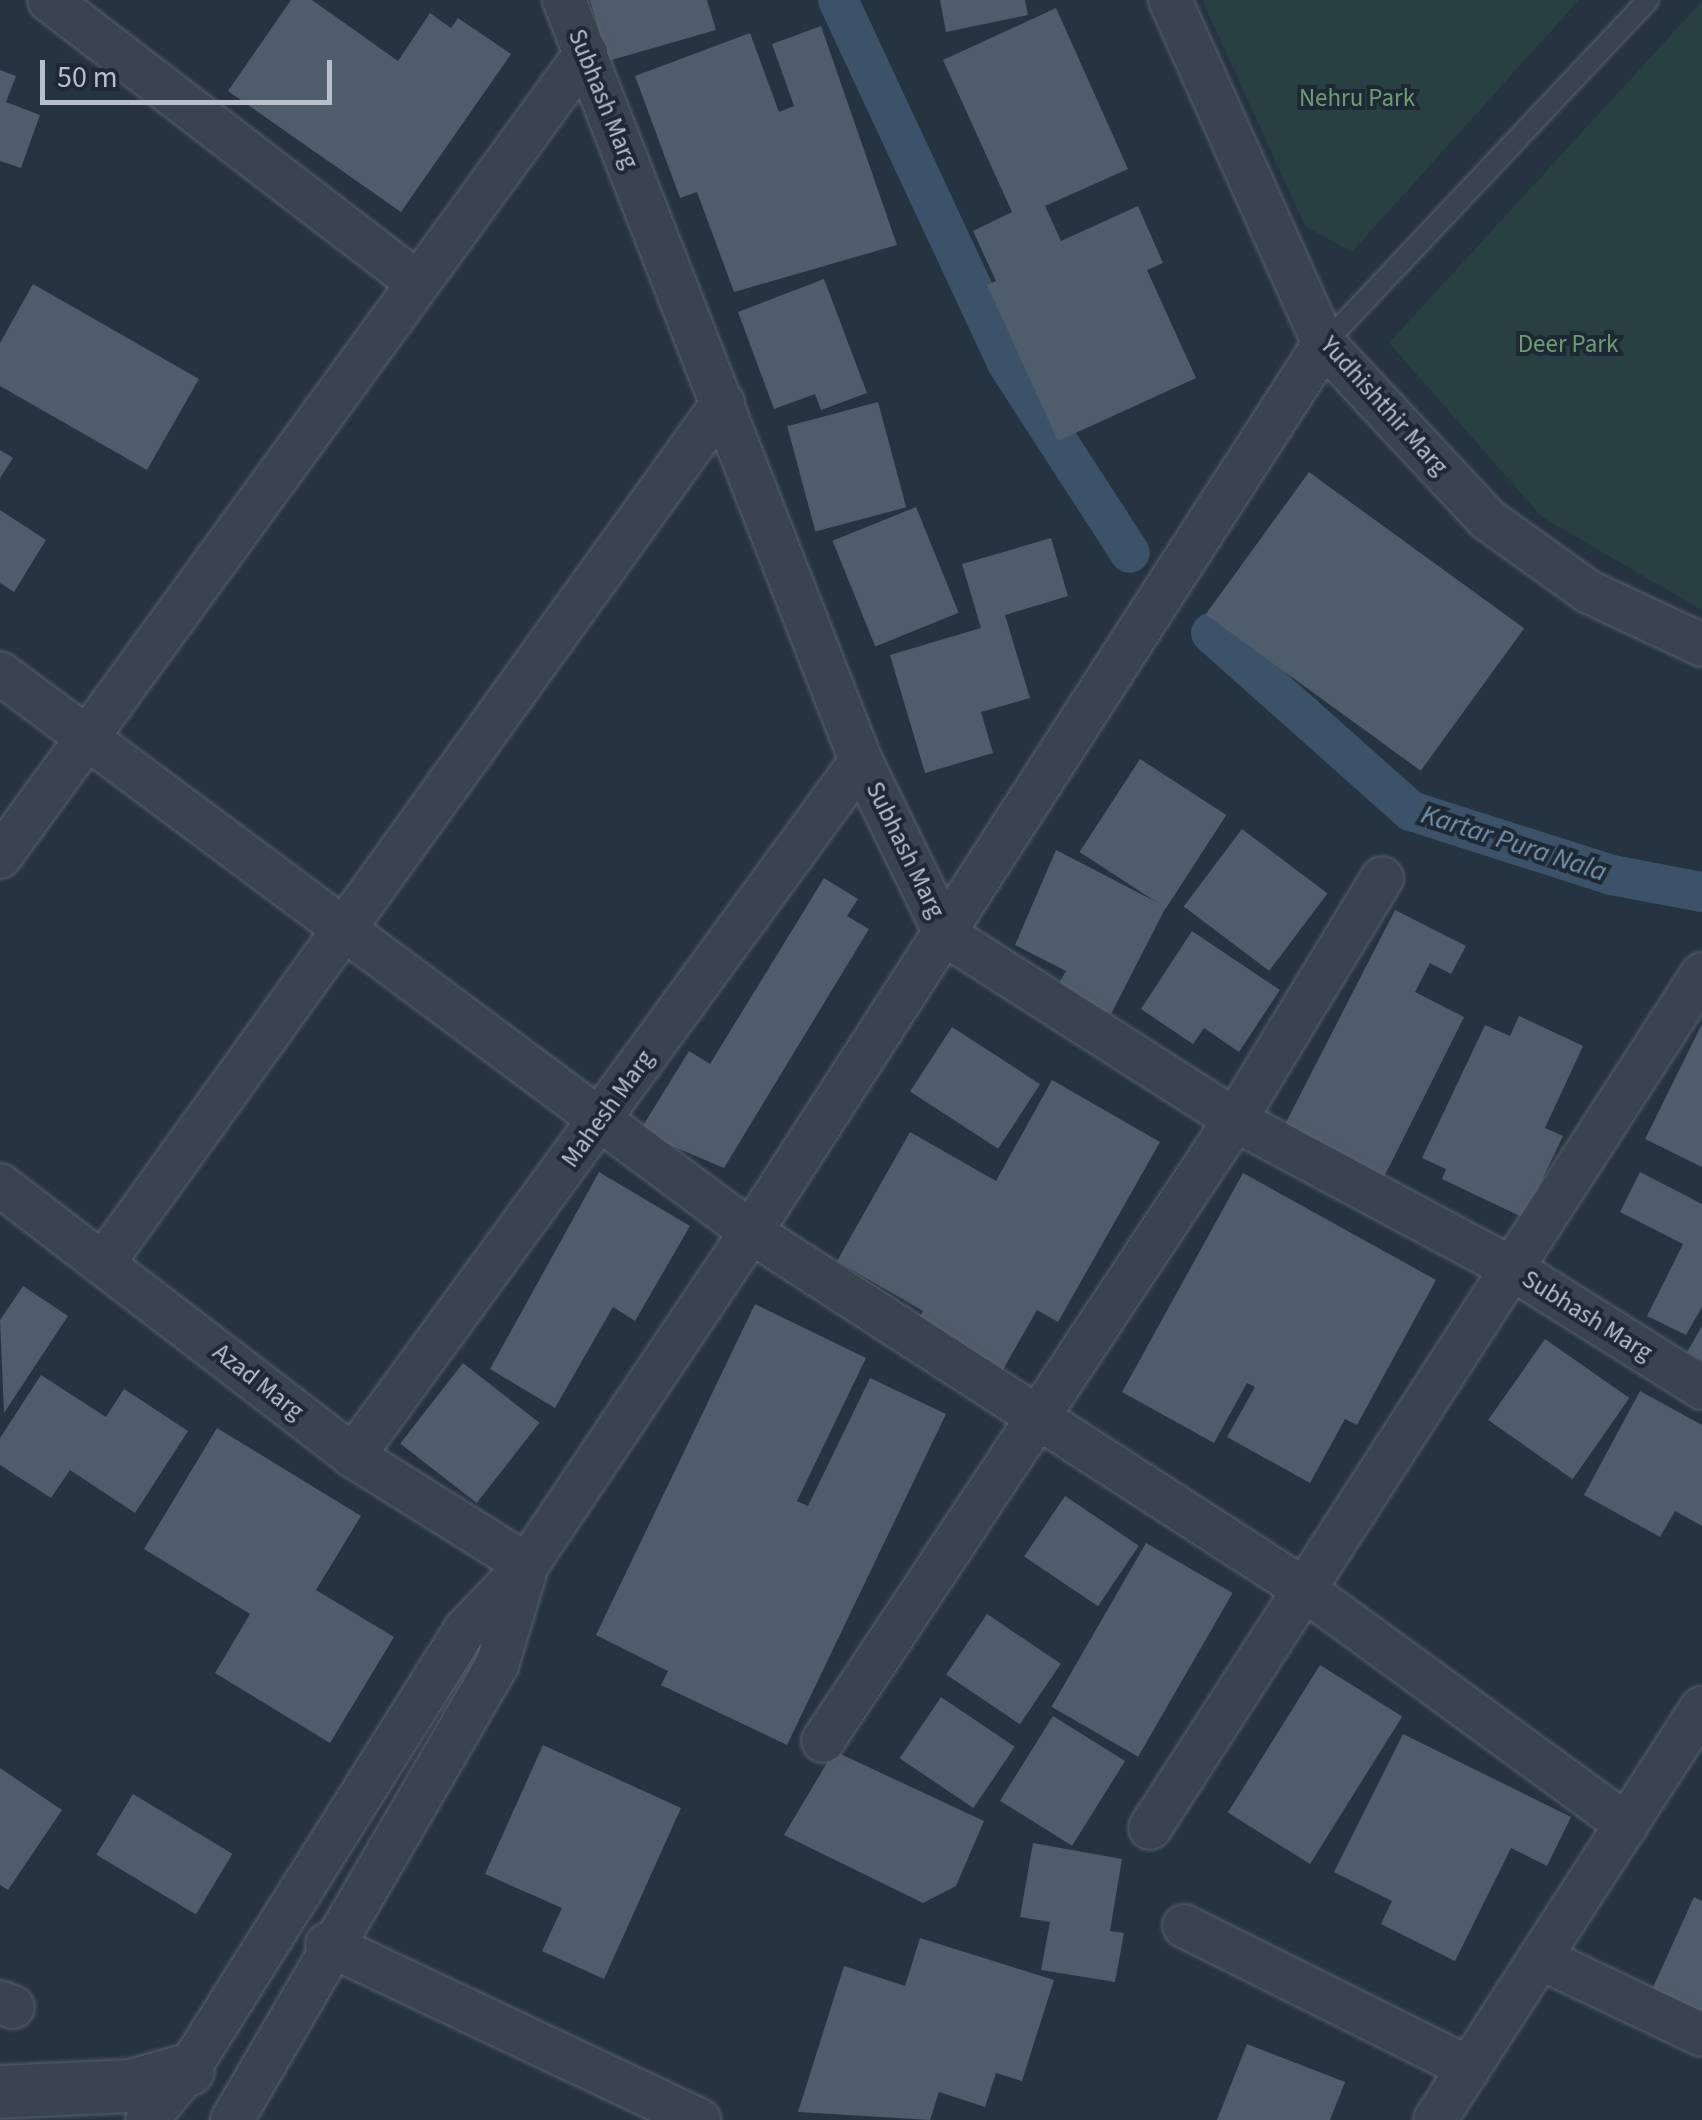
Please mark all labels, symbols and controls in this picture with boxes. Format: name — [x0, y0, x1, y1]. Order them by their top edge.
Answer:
street label: Subhash Marg — [561, 25, 645, 173]
scale bar — [45, 40, 338, 102]
text: 50 m — [57, 56, 118, 99]
park label: Nehru Park — [1299, 83, 1415, 113]
park label: Deer Park — [1518, 329, 1618, 359]
street label: Yudhishthir Marg — [1314, 331, 1454, 481]
street label: Subhash Marg — [859, 777, 951, 923]
water label: Kartar Pura Nala — [1417, 797, 1611, 889]
street label: Mahesh Marg — [555, 1045, 661, 1173]
street label: Subhash Marg — [1516, 1264, 1658, 1368]
street label: Azad Marg — [207, 1337, 309, 1427]

